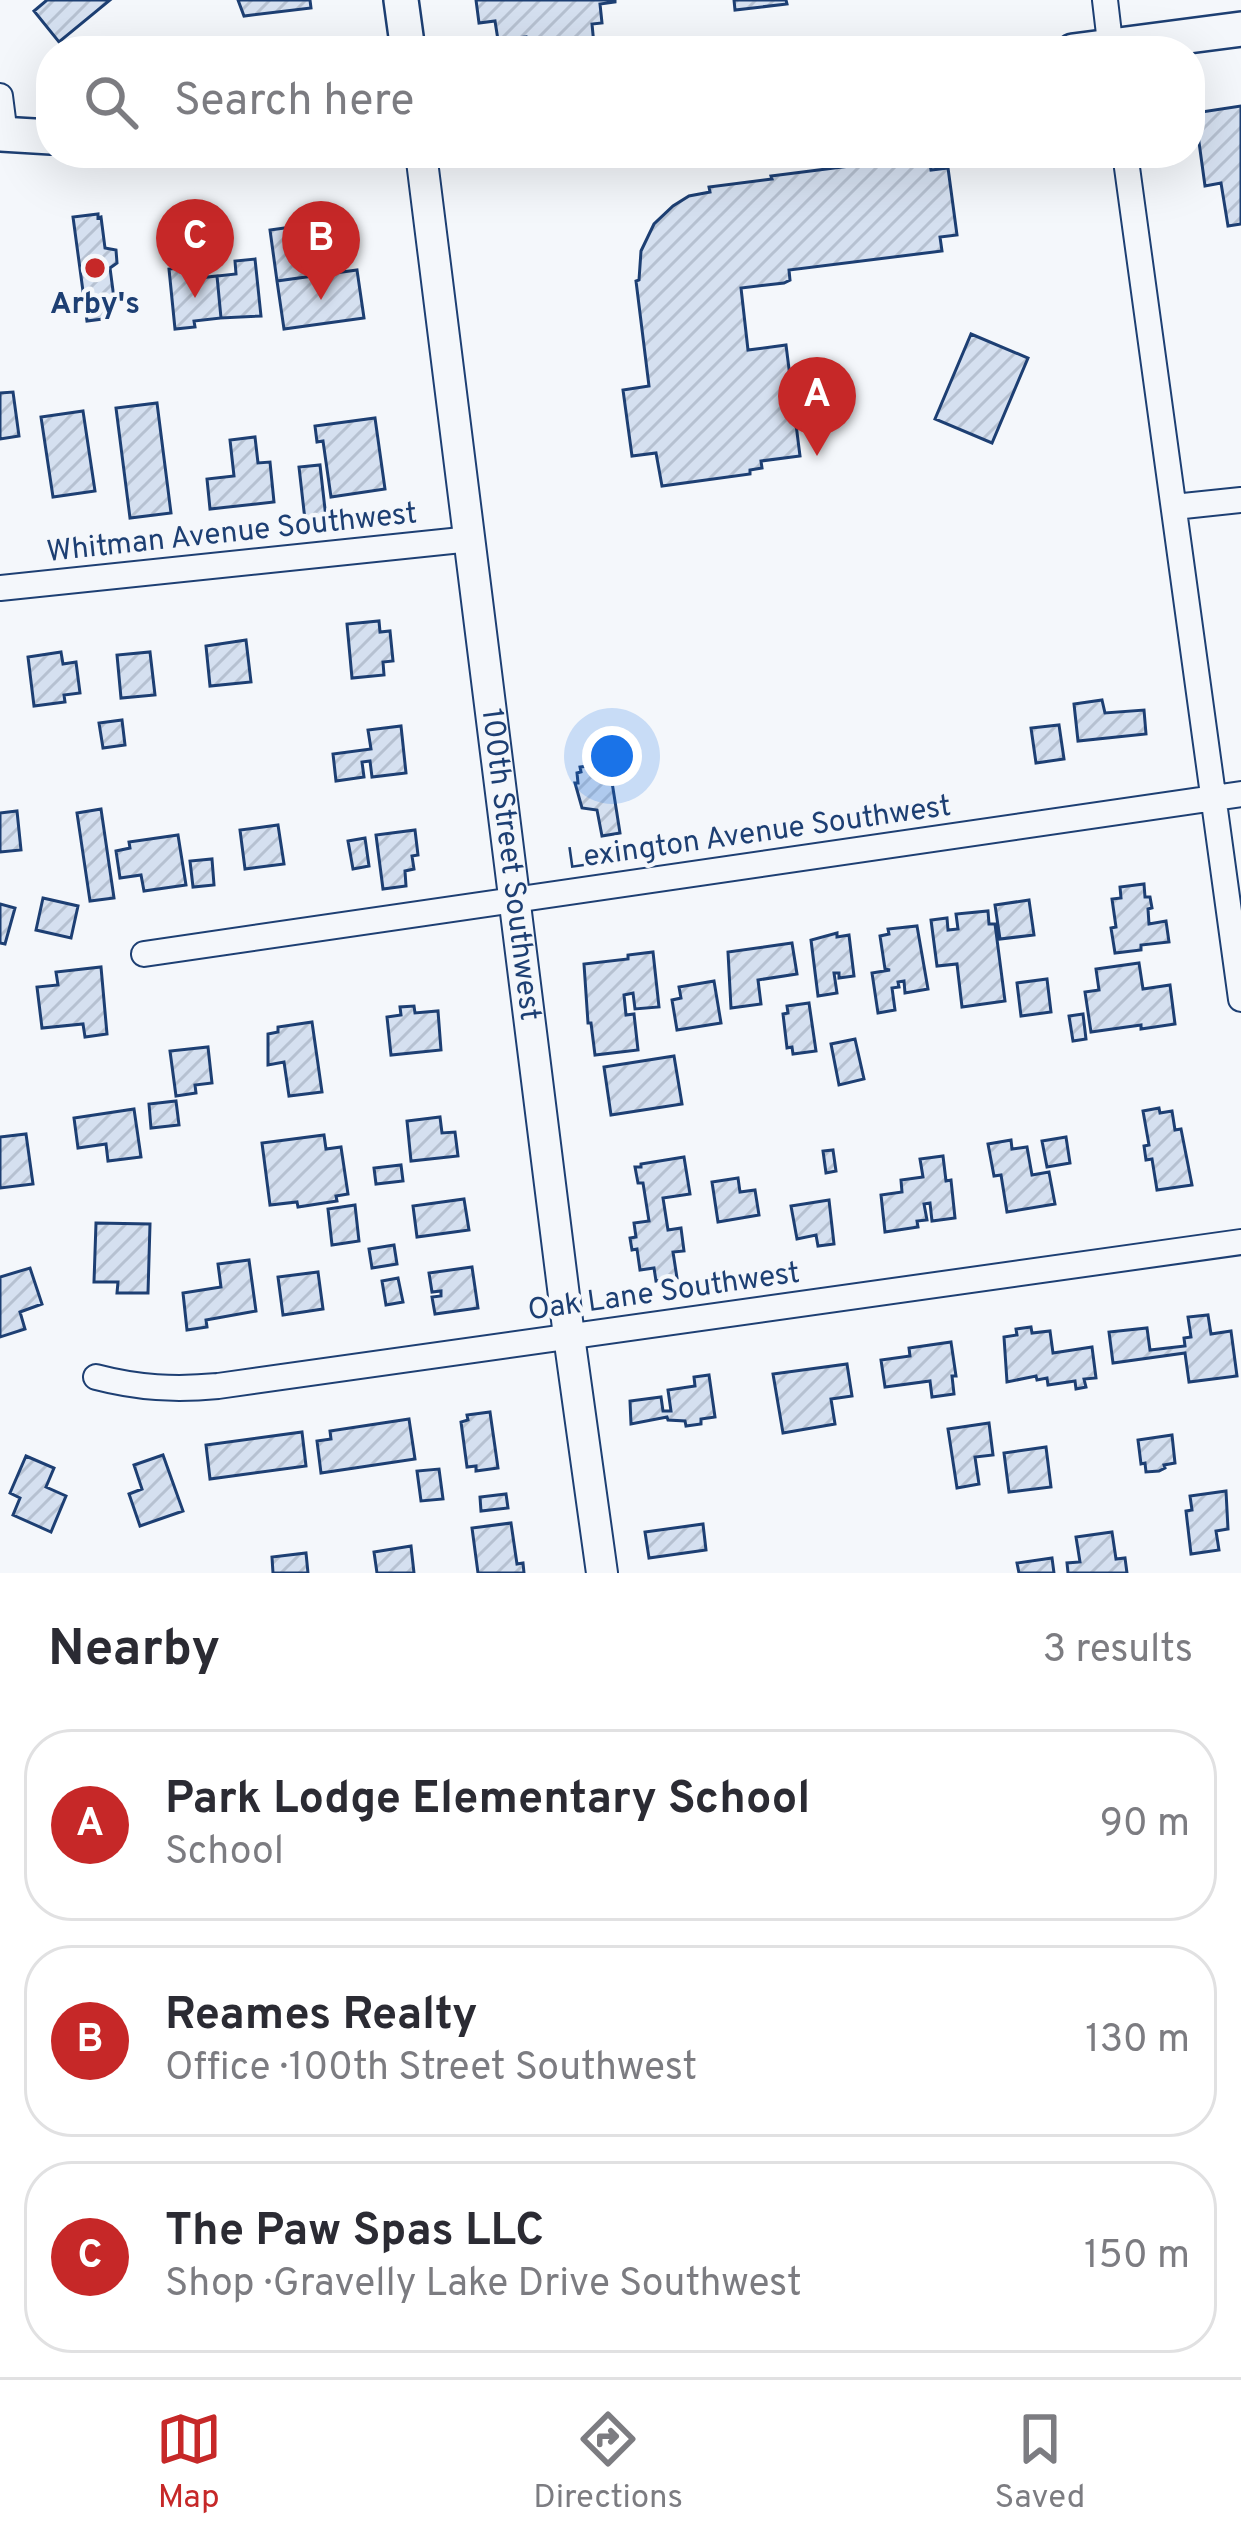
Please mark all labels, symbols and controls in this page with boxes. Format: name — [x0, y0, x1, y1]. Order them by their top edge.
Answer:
search box — [36, 36, 1205, 168]
icon: search — [78, 69, 144, 135]
text: Search here — [174, 74, 414, 131]
pin: C — [156, 199, 234, 298]
pin: B — [282, 201, 360, 300]
marker: Arby's — [82, 255, 108, 281]
place label: Arby's — [50, 287, 140, 324]
pin: A — [778, 357, 856, 456]
street label: Whitman Avenue Southwest — [45, 496, 419, 572]
street label: 100th Street Southwest — [472, 706, 548, 1023]
your location — [582, 726, 642, 786]
street label: Lexington Avenue Southwest — [565, 789, 953, 879]
street label: Oak Lane Southwest — [526, 1256, 802, 1330]
text: Nearby — [48, 1619, 220, 1684]
text: 3 results — [1043, 1627, 1193, 1676]
text: Park Lodge Elementary School — [165, 1772, 810, 1829]
text: A — [76, 1801, 104, 1850]
text: 90 m — [1100, 1801, 1190, 1850]
text: School — [165, 1829, 284, 1878]
text: Reames Realty — [165, 1988, 478, 2045]
text: B — [77, 2017, 103, 2066]
text: 130 m — [1085, 2017, 1190, 2066]
text: Office · 100th Street Southwest — [165, 2045, 697, 2094]
text: The Paw Spas LLC — [165, 2204, 544, 2261]
text: C — [78, 2233, 102, 2282]
text: 150 m — [1084, 2233, 1190, 2282]
text: Shop · Gravelly Lake Drive Southwest — [165, 2261, 802, 2310]
tab: Map — [156, 2406, 222, 2520]
tab: Directions — [533, 2406, 683, 2520]
tab: Saved — [995, 2406, 1085, 2520]

